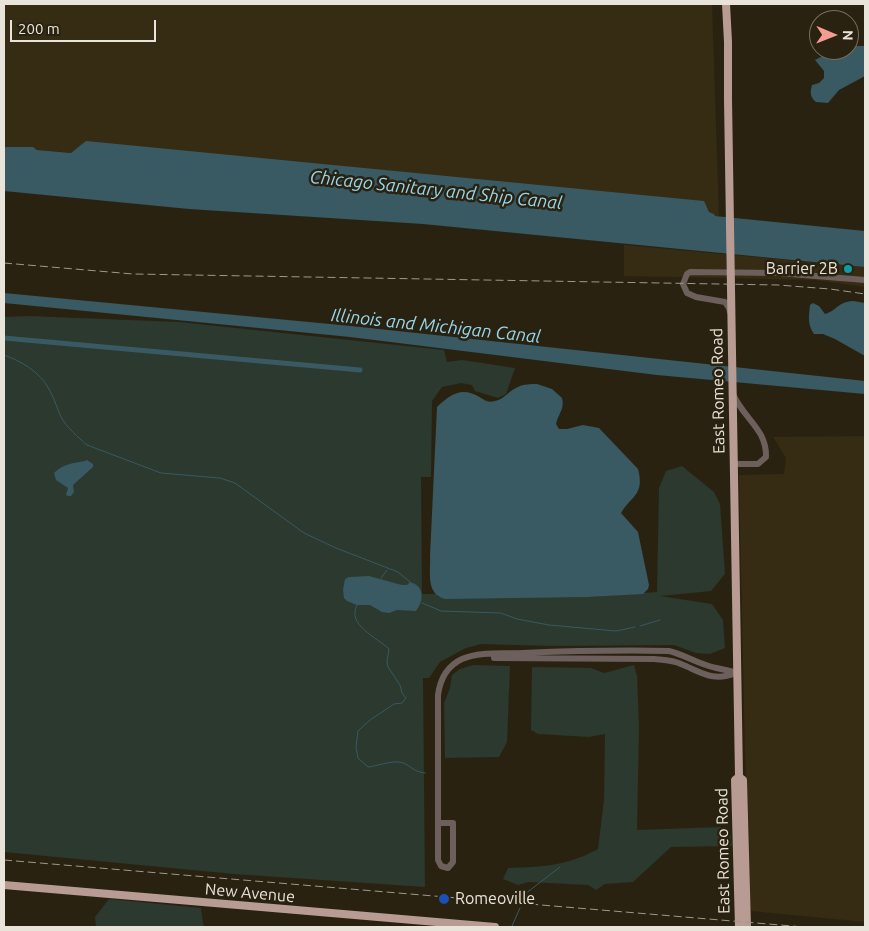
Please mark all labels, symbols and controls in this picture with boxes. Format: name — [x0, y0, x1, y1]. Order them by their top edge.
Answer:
scale bar — [12, 10, 159, 42]
north arrow — [809, 10, 859, 60]
text: 200 m — [18, 20, 60, 37]
text: N — [840, 30, 856, 41]
water label: Chicago Sanitary and Ship Canal — [309, 166, 563, 214]
place label: Barrier 2B — [766, 259, 838, 279]
marker: Barrier 2B — [842, 263, 854, 275]
water label: Illinois and Michigan Canal — [330, 304, 542, 348]
street label: East Romeo Road — [707, 328, 729, 454]
street label: East Romeo Road — [712, 788, 734, 914]
street label: New Avenue — [204, 880, 296, 906]
place label: Romeoville — [455, 889, 535, 909]
marker: Romeoville — [437, 892, 451, 906]

